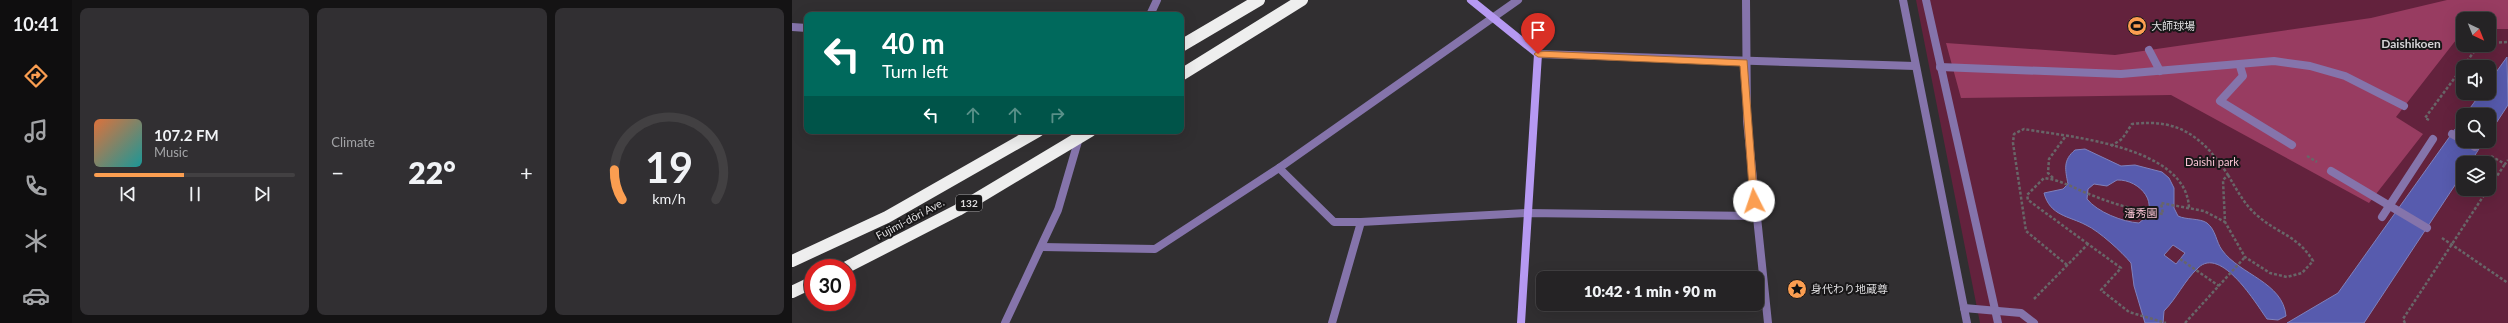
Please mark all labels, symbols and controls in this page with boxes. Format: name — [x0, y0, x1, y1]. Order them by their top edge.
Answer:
north arrow — [2456, 12, 2496, 52]
map controls — [2456, 12, 2496, 196]
text: 10:41 — [13, 13, 59, 35]
pin — [1521, 13, 1555, 54]
sports icon: 大師球場 — [2126, 15, 2148, 37]
icon: arrive — [1527, 19, 1549, 41]
place label: 大師球場 — [2151, 19, 2195, 32]
text: 40 m — [882, 26, 945, 60]
icon: left — [816, 28, 868, 80]
district label: Daishikoen — [2381, 36, 2441, 51]
text: Turn left — [882, 60, 948, 82]
button: sound — [2456, 60, 2496, 100]
icon: directions — [22, 62, 50, 90]
icon: left — [920, 104, 942, 126]
icon: ahead — [962, 104, 984, 126]
icon: ahead — [1004, 104, 1026, 126]
icon: right — [1046, 104, 1068, 126]
button: search — [2456, 108, 2496, 148]
icon: music — [22, 117, 50, 145]
text: 107.2 FM — [154, 126, 219, 144]
text: Climate — [331, 134, 375, 150]
text: 19 — [645, 141, 693, 191]
text: Music — [154, 144, 188, 160]
text: 22° — [408, 154, 456, 190]
park label: Daishi park — [2185, 155, 2239, 168]
button: layers — [2456, 156, 2496, 196]
text: − — [331, 159, 344, 186]
text: + — [520, 159, 533, 186]
icon: phone — [22, 172, 50, 200]
position arrow — [1733, 180, 1775, 222]
icon: previous — [117, 183, 139, 205]
icon: pause — [184, 183, 206, 205]
icon: next — [251, 183, 273, 205]
text: km/h — [653, 189, 686, 206]
street label: Fujimi-dōri Ave. — [873, 195, 946, 242]
road number: 132 — [956, 195, 982, 211]
park label: 瀋秀園 — [2125, 206, 2158, 219]
icon: climate — [22, 227, 50, 255]
speed limit sign: 30 — [804, 259, 856, 311]
place icon: 身代わり地蔵尊 — [1786, 278, 1808, 300]
icon: car — [22, 282, 50, 310]
text: 10:42 · 1 min · 90 m — [1584, 282, 1716, 300]
place label: 身代わり地蔵尊 — [1811, 282, 1888, 295]

